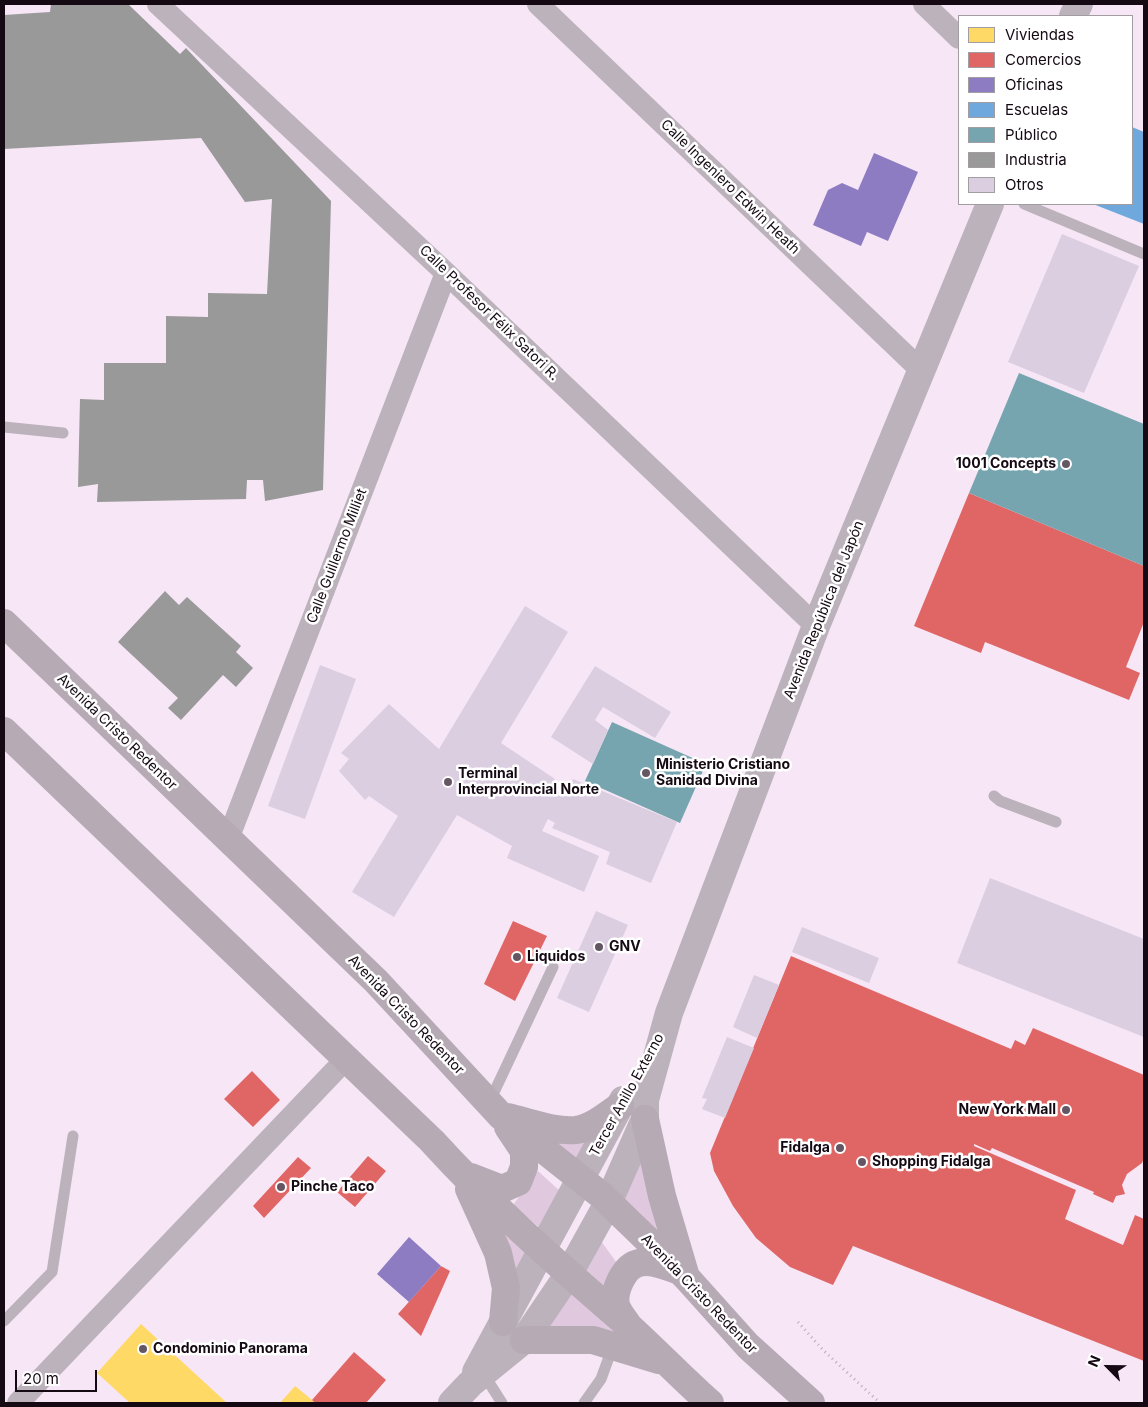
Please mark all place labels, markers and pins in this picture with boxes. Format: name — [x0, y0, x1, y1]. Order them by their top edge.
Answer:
place label: 1001 Concepts — [956, 456, 1056, 472]
marker: 1001 Concepts — [1060, 458, 1072, 470]
place label: Ministerio Cristiano Sanidad Divina — [656, 757, 790, 790]
place label: Terminal Interprovincial Norte — [458, 766, 599, 799]
marker: Ministerio Cristiano Sanidad Divina — [640, 767, 652, 779]
marker: Terminal Interprovincial Norte — [442, 776, 454, 788]
place label: GNV — [609, 939, 641, 955]
marker: GNV — [593, 941, 605, 953]
place label: Liquidos — [527, 949, 585, 965]
marker: Liquidos — [511, 951, 523, 963]
place label: New York Mall — [959, 1102, 1056, 1118]
marker: New York Mall — [1060, 1104, 1072, 1116]
place label: Fidalga — [780, 1140, 830, 1156]
marker: Fidalga — [834, 1142, 846, 1154]
place label: Shopping Fidalga — [872, 1154, 991, 1170]
marker: Shopping Fidalga — [856, 1156, 868, 1168]
place label: Pinche Taco — [291, 1179, 374, 1195]
marker: Pinche Taco — [275, 1181, 287, 1193]
place label: Condominio Panorama — [153, 1341, 308, 1357]
marker: Condominio Panorama — [137, 1343, 149, 1355]

